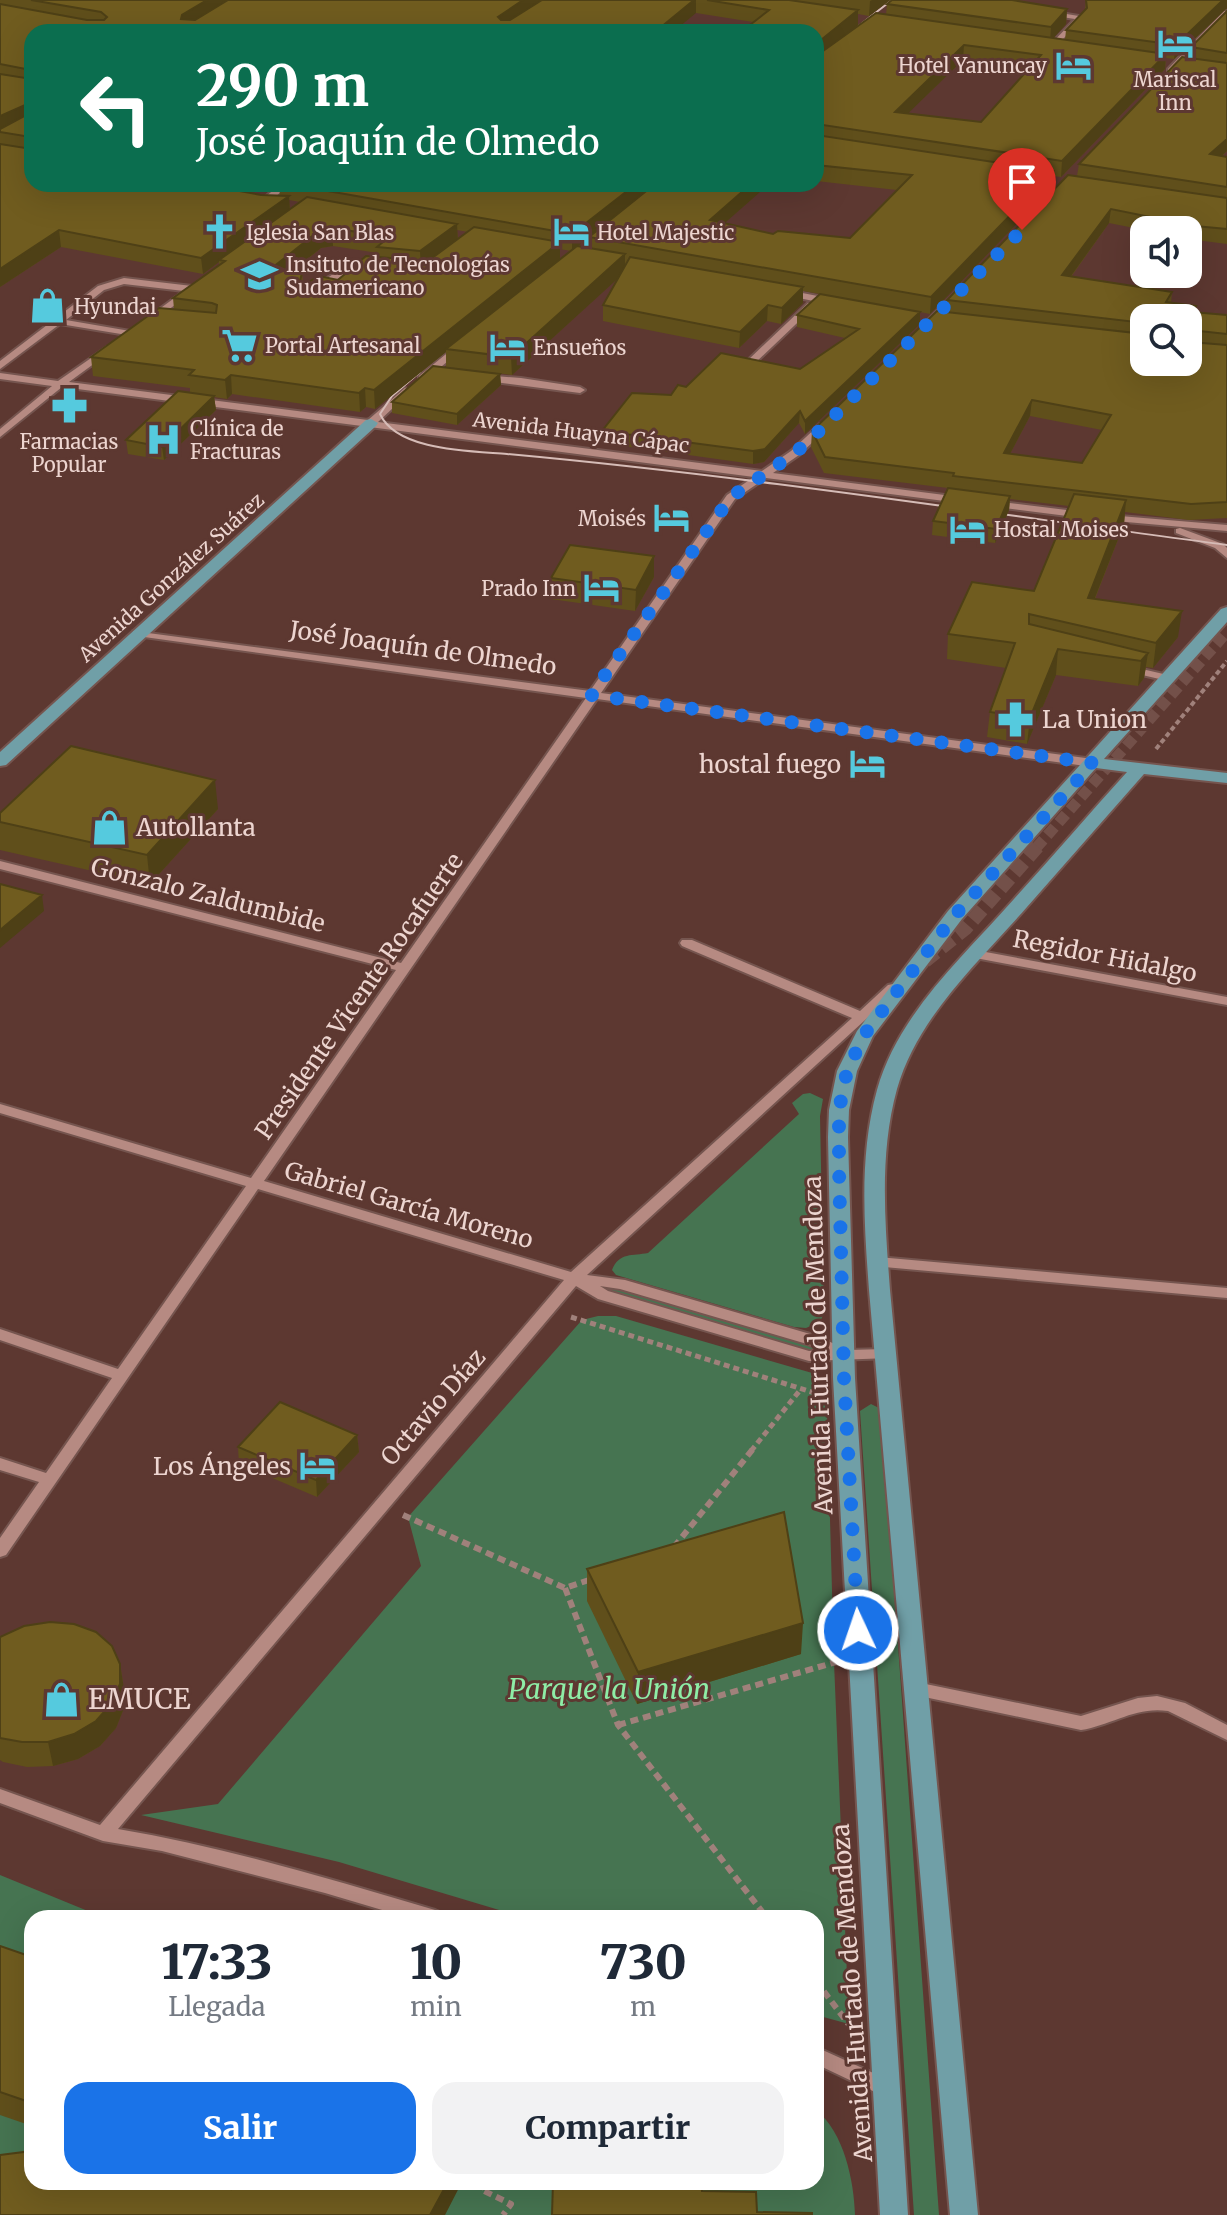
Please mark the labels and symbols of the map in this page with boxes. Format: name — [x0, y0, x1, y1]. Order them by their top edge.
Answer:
hotel icon: Mariscal Inn — [1156, 25, 1194, 63]
hotel icon: Hotel Yanuncay — [1054, 46, 1092, 84]
place label: Hotel Yanuncay — [898, 53, 1047, 78]
place label: Mariscal Inn — [1133, 67, 1217, 115]
pin — [988, 148, 1056, 230]
church icon: Iglesia San Blas — [201, 213, 239, 251]
hotel icon: Hotel Majestic — [552, 213, 590, 251]
place label: Iglesia San Blas — [246, 220, 394, 245]
place label: Hotel Majestic — [597, 220, 734, 245]
place label: Insituto de Tecnologías Sudamericano — [286, 252, 510, 300]
school or university icon: Insituto de Tecnologías Sudamericano — [241, 256, 279, 294]
shop icon: Hyundai — [29, 287, 67, 325]
place label: Hyundai — [74, 294, 157, 319]
supermarket icon: Portal Artesanal — [220, 326, 258, 364]
hotel icon: Ensueños — [488, 328, 526, 366]
place label: Portal Artesanal — [265, 333, 420, 358]
place label: Ensueños — [533, 335, 626, 360]
pharmacy icon: Farmacias Popular — [50, 387, 88, 425]
street label: Avenida Huayna Cápac — [470, 406, 691, 458]
place label: Clínica de Fracturas — [190, 416, 284, 464]
hospital icon: Clínica de Fracturas — [145, 421, 183, 459]
place label: Farmacias Popular — [20, 429, 118, 477]
street label: Avenida González Suárez — [72, 487, 269, 668]
hotel icon: Moisés — [653, 499, 691, 537]
place label: Moisés — [578, 506, 646, 531]
hotel icon: Hostal Moises — [949, 510, 987, 548]
place label: Hostal Moises — [994, 517, 1129, 542]
hotel icon: Prado Inn — [583, 569, 621, 607]
place label: Prado Inn — [481, 576, 576, 601]
street label: José Joaquín de Olmedo — [287, 614, 558, 682]
pharmacy icon: La Union — [997, 700, 1035, 738]
place label: La Union — [1042, 704, 1147, 735]
hotel icon: hostal fuego — [848, 745, 886, 783]
place label: hostal fuego — [699, 749, 841, 780]
shop icon: Autollanta — [91, 808, 129, 846]
place label: Autollanta — [135, 812, 256, 843]
street label: Presidente Vicente Rocafuerte — [248, 847, 470, 1145]
street label: Gonzalo Zaldumbide — [88, 851, 328, 939]
street label: Regidor Hidalgo — [1011, 923, 1199, 989]
street label: Gabriel García Moreno — [281, 1155, 537, 1255]
street label: Avenida Hurtado de Mendoza — [797, 1175, 839, 1516]
street label: Octavio Díaz — [374, 1342, 492, 1472]
hotel icon: Los Ángeles — [298, 1447, 336, 1485]
place label: Los Ángeles — [153, 1451, 291, 1482]
position arrow — [816, 1588, 900, 1672]
park label: Parque la Unión — [508, 1671, 710, 1707]
shop icon: EMUCE — [43, 1680, 81, 1718]
place label: EMUCE — [88, 1681, 191, 1717]
street label: Avenida Hurtado de Mendoza — [825, 1823, 879, 2164]

